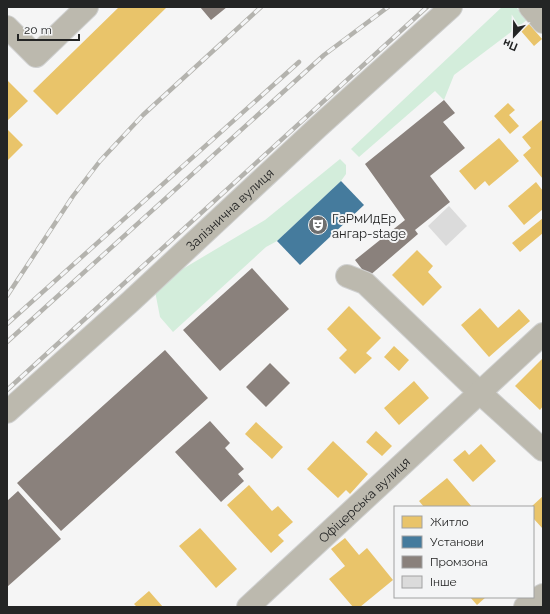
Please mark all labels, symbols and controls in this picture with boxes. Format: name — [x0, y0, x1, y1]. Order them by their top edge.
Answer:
scale bar — [18, 16, 79, 42]
north arrow — [494, 16, 534, 56]
text: 20 m — [24, 23, 52, 37]
text: Пн — [501, 36, 520, 54]
street label: Залізнична вулиця — [183, 165, 276, 254]
place label: ГаРмИдЕр ангар-stage — [332, 211, 406, 241]
theatre icon: ГаРмИдЕр ангар-stage — [307, 214, 329, 236]
street label: Офіцерська вулиця — [315, 454, 413, 546]
legend — [394, 506, 534, 598]
text: Житло — [430, 515, 469, 529]
text: Установи — [430, 535, 484, 549]
text: Промзона — [430, 555, 488, 569]
text: Інше — [430, 575, 457, 589]

